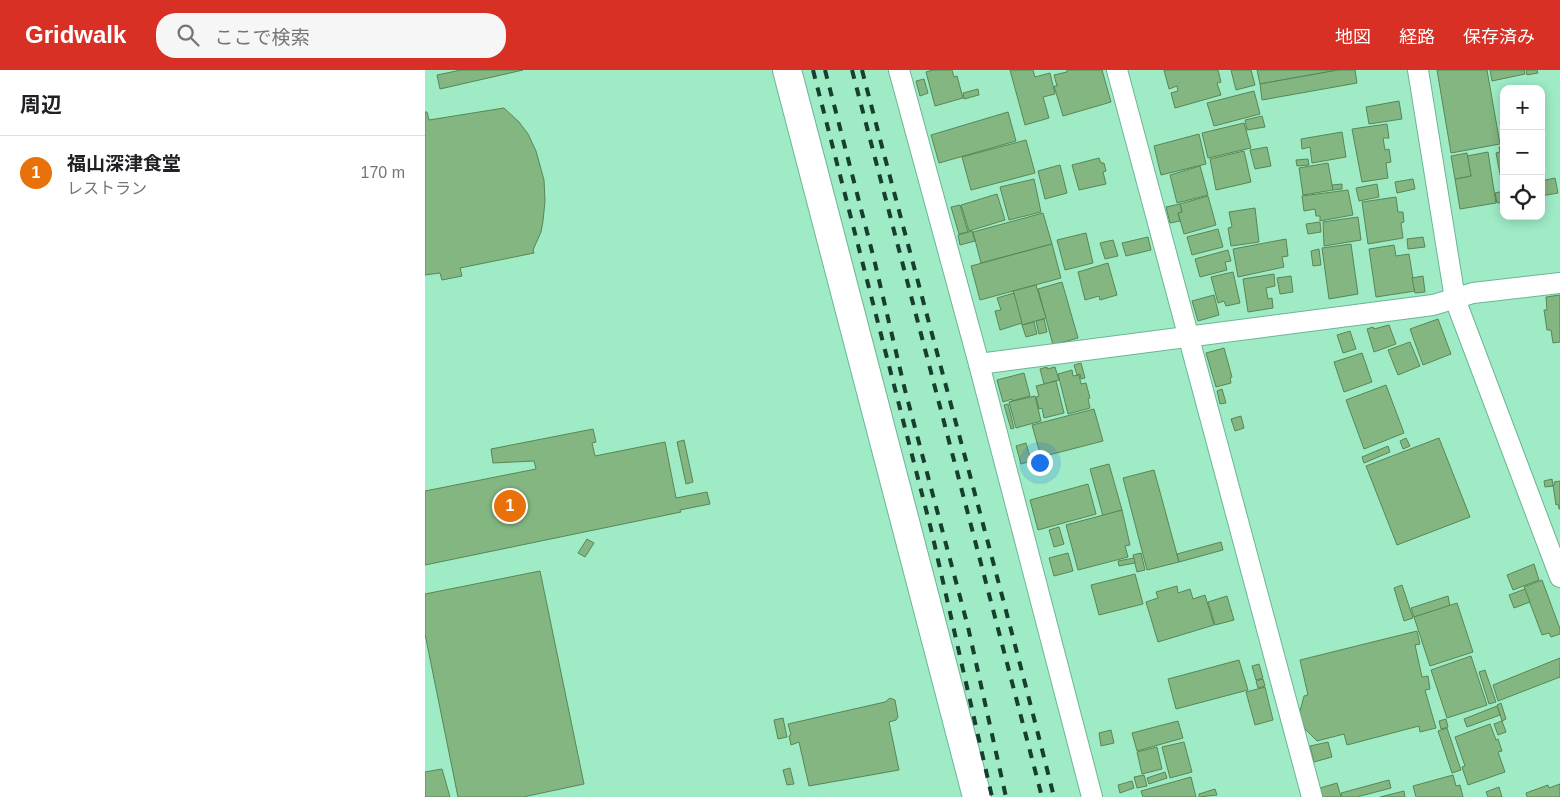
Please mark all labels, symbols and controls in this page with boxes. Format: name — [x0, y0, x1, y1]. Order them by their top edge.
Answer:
search box — [156, 13, 506, 58]
text: Gridwalk — [25, 21, 126, 48]
icon: search — [174, 21, 202, 49]
text: ここで検索 — [214, 27, 309, 48]
text: 地図 — [1335, 27, 1371, 47]
text: 経路 — [1399, 27, 1435, 47]
text: 保存済み — [1463, 27, 1535, 47]
map controls — [1500, 85, 1545, 220]
button: + — [1500, 85, 1545, 130]
text: 周辺 — [20, 93, 62, 116]
button: − — [1500, 130, 1545, 175]
text: 福山深津食堂 — [67, 153, 181, 174]
text: 1 — [32, 164, 40, 181]
text: 170 m — [361, 164, 405, 181]
button: locate — [1500, 175, 1545, 220]
text: レストラン — [67, 180, 147, 197]
your location — [1027, 450, 1053, 476]
pin: 1 — [494, 487, 526, 525]

